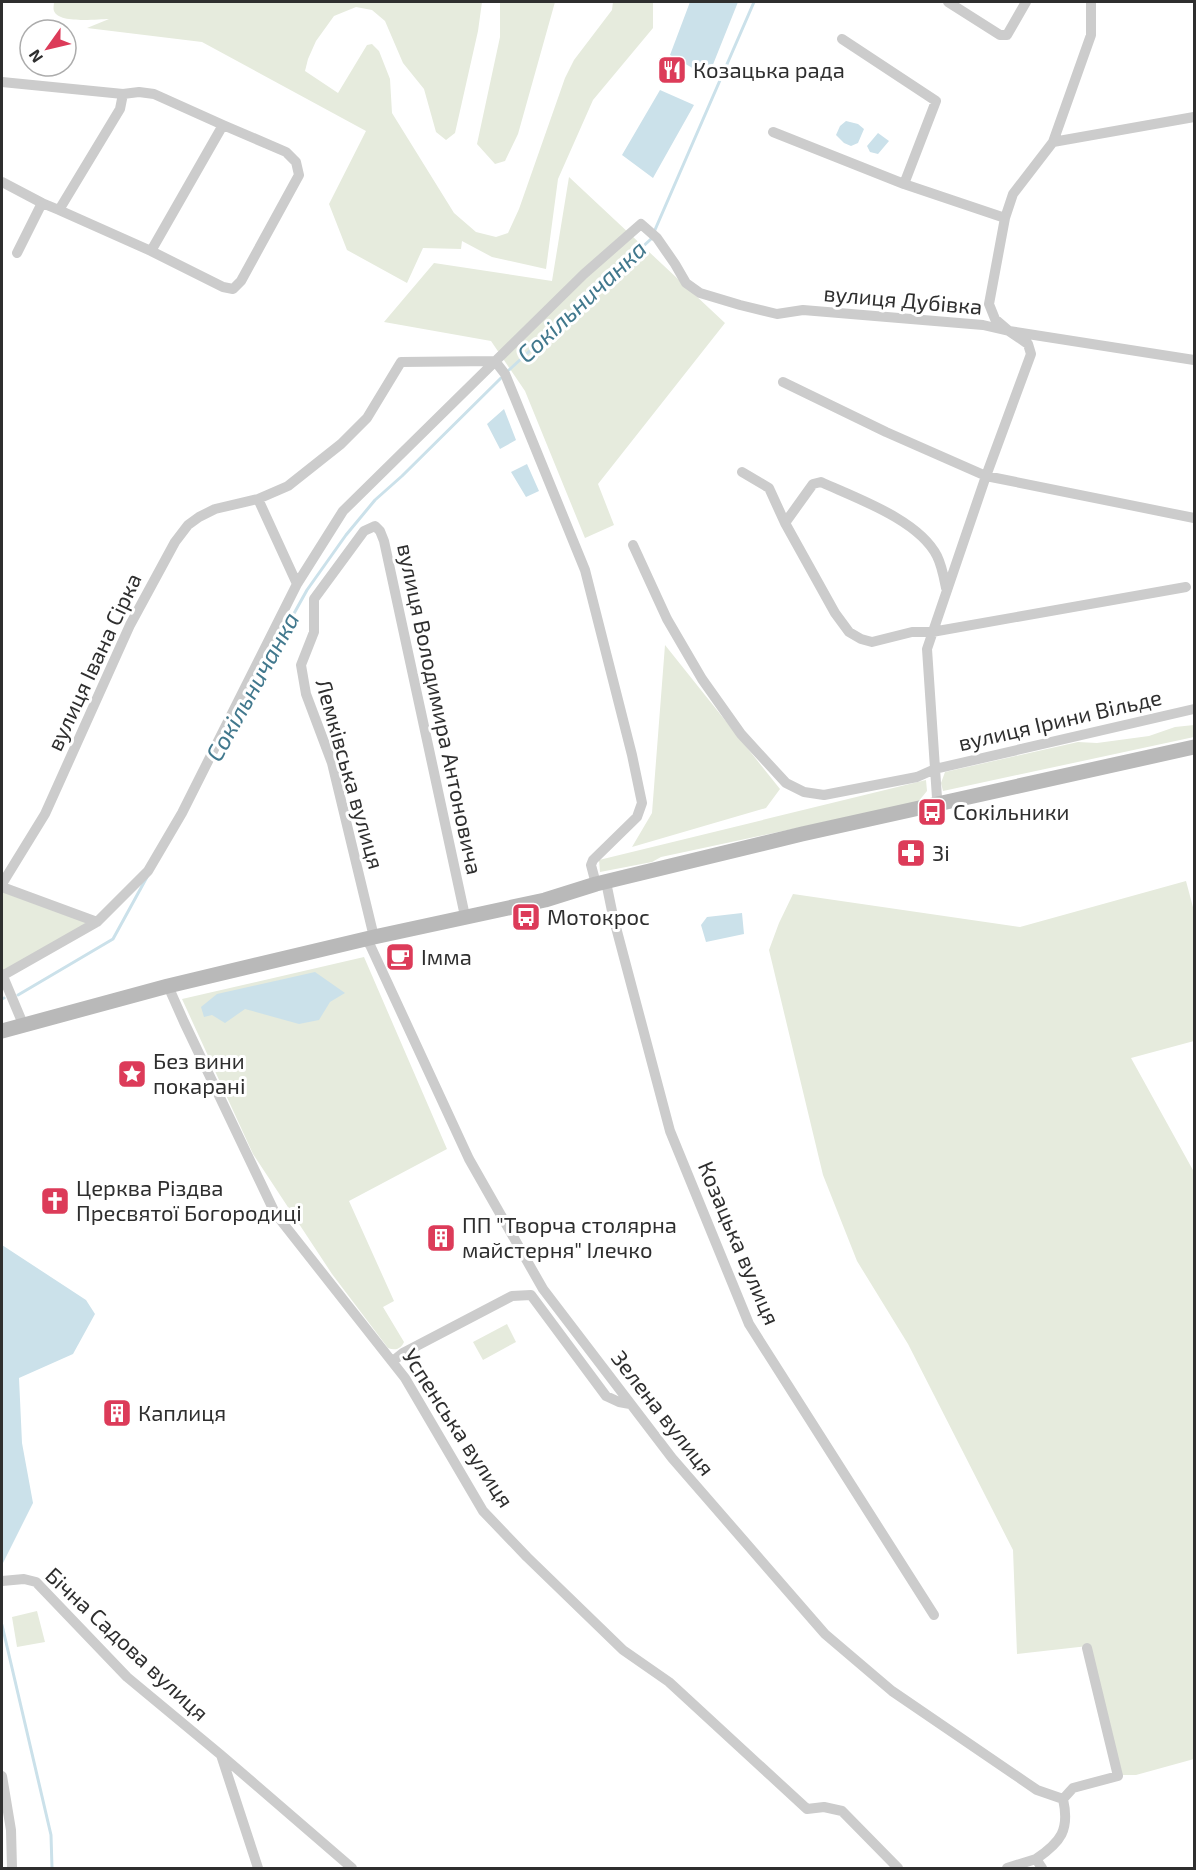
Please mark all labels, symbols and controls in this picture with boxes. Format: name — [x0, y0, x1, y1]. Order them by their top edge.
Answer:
north arrow — [18, 18, 78, 78]
text: N — [24, 47, 46, 67]
restaurant icon: Козацька рада — [656, 54, 688, 86]
place label: Козацька рада — [693, 56, 845, 82]
water label: Сокільничанка — [510, 234, 652, 368]
street label: вулиця Дубівка — [823, 279, 984, 320]
street label: вулиця Володимира Антоновича — [392, 541, 489, 877]
street label: вулиця Івана Сірка — [41, 569, 147, 755]
water label: Сокільничанка — [199, 607, 305, 766]
street label: Лемківська вулиця — [310, 676, 391, 872]
street label: вулиця Ірини Вільде — [956, 683, 1164, 756]
bus stop icon: Сокільники — [916, 796, 948, 828]
place label: Сокільники — [953, 798, 1069, 824]
pharmacy icon: 3і — [895, 837, 927, 869]
place label: 3і — [932, 839, 950, 865]
bus stop icon: Мотокрос — [510, 901, 542, 933]
place label: Мотокрос — [547, 903, 650, 929]
cafe icon: Імма — [384, 941, 416, 973]
place label: Імма — [421, 943, 472, 969]
place label: Без вини покарані — [153, 1047, 245, 1098]
place icon: Без вини покарані — [116, 1058, 148, 1090]
street label: Козацька вулиця — [693, 1157, 786, 1329]
place label: Церква Різдва Пресвятої Богородиці — [76, 1174, 302, 1225]
church icon: Церква Різдва Пресвятої Богородиці — [39, 1185, 71, 1217]
place label: ПП "Творча столярна майстерня" Ілечко — [462, 1211, 677, 1262]
building icon: ПП "Творча столярна майстерня" Ілечко — [425, 1222, 457, 1254]
street label: Успенська вулиця — [397, 1343, 520, 1512]
street label: Зелена вулиця — [606, 1345, 721, 1481]
building icon: Каплиця — [101, 1397, 133, 1429]
place label: Каплиця — [138, 1399, 226, 1425]
street label: Бічна Садова вулиця — [40, 1561, 214, 1726]

